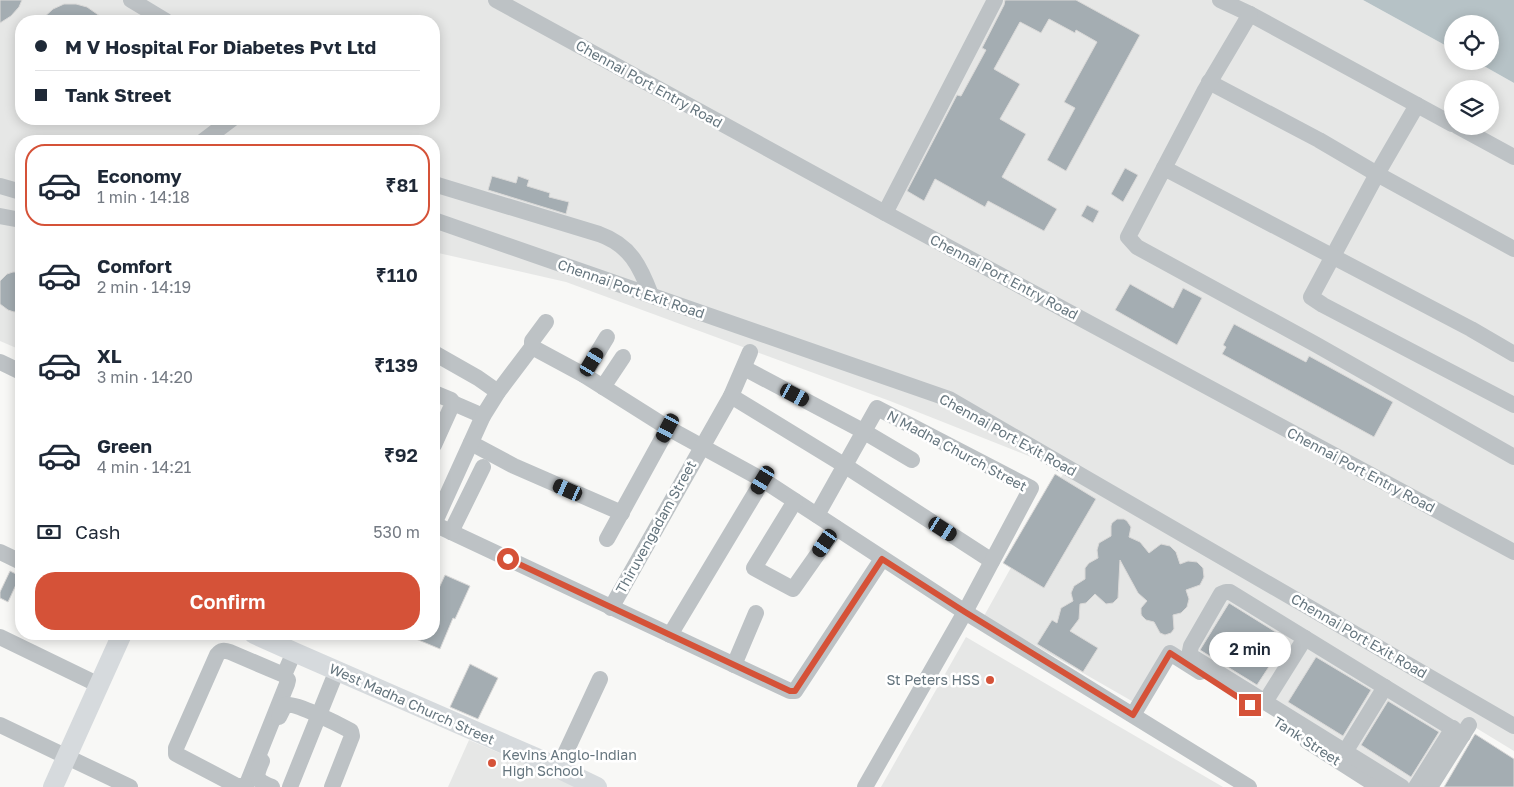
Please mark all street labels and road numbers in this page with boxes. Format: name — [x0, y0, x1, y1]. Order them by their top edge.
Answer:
street label: Chennai Port Entry Road — [573, 36, 726, 131]
street label: Chennai Port Entry Road — [927, 230, 1081, 323]
street label: Chennai Port Exit Road — [555, 255, 707, 322]
street label: Chennai Port Exit Road — [937, 390, 1080, 479]
street label: N Madha Church Street — [884, 406, 1030, 495]
street label: Chennai Port Entry Road — [1284, 423, 1438, 516]
street label: Thiruvengadam Street — [612, 457, 699, 596]
street label: Chennai Port Exit Road — [1288, 590, 1430, 682]
street label: West Madha Church Street — [327, 659, 498, 748]
street label: Tank Street — [1270, 713, 1344, 769]

